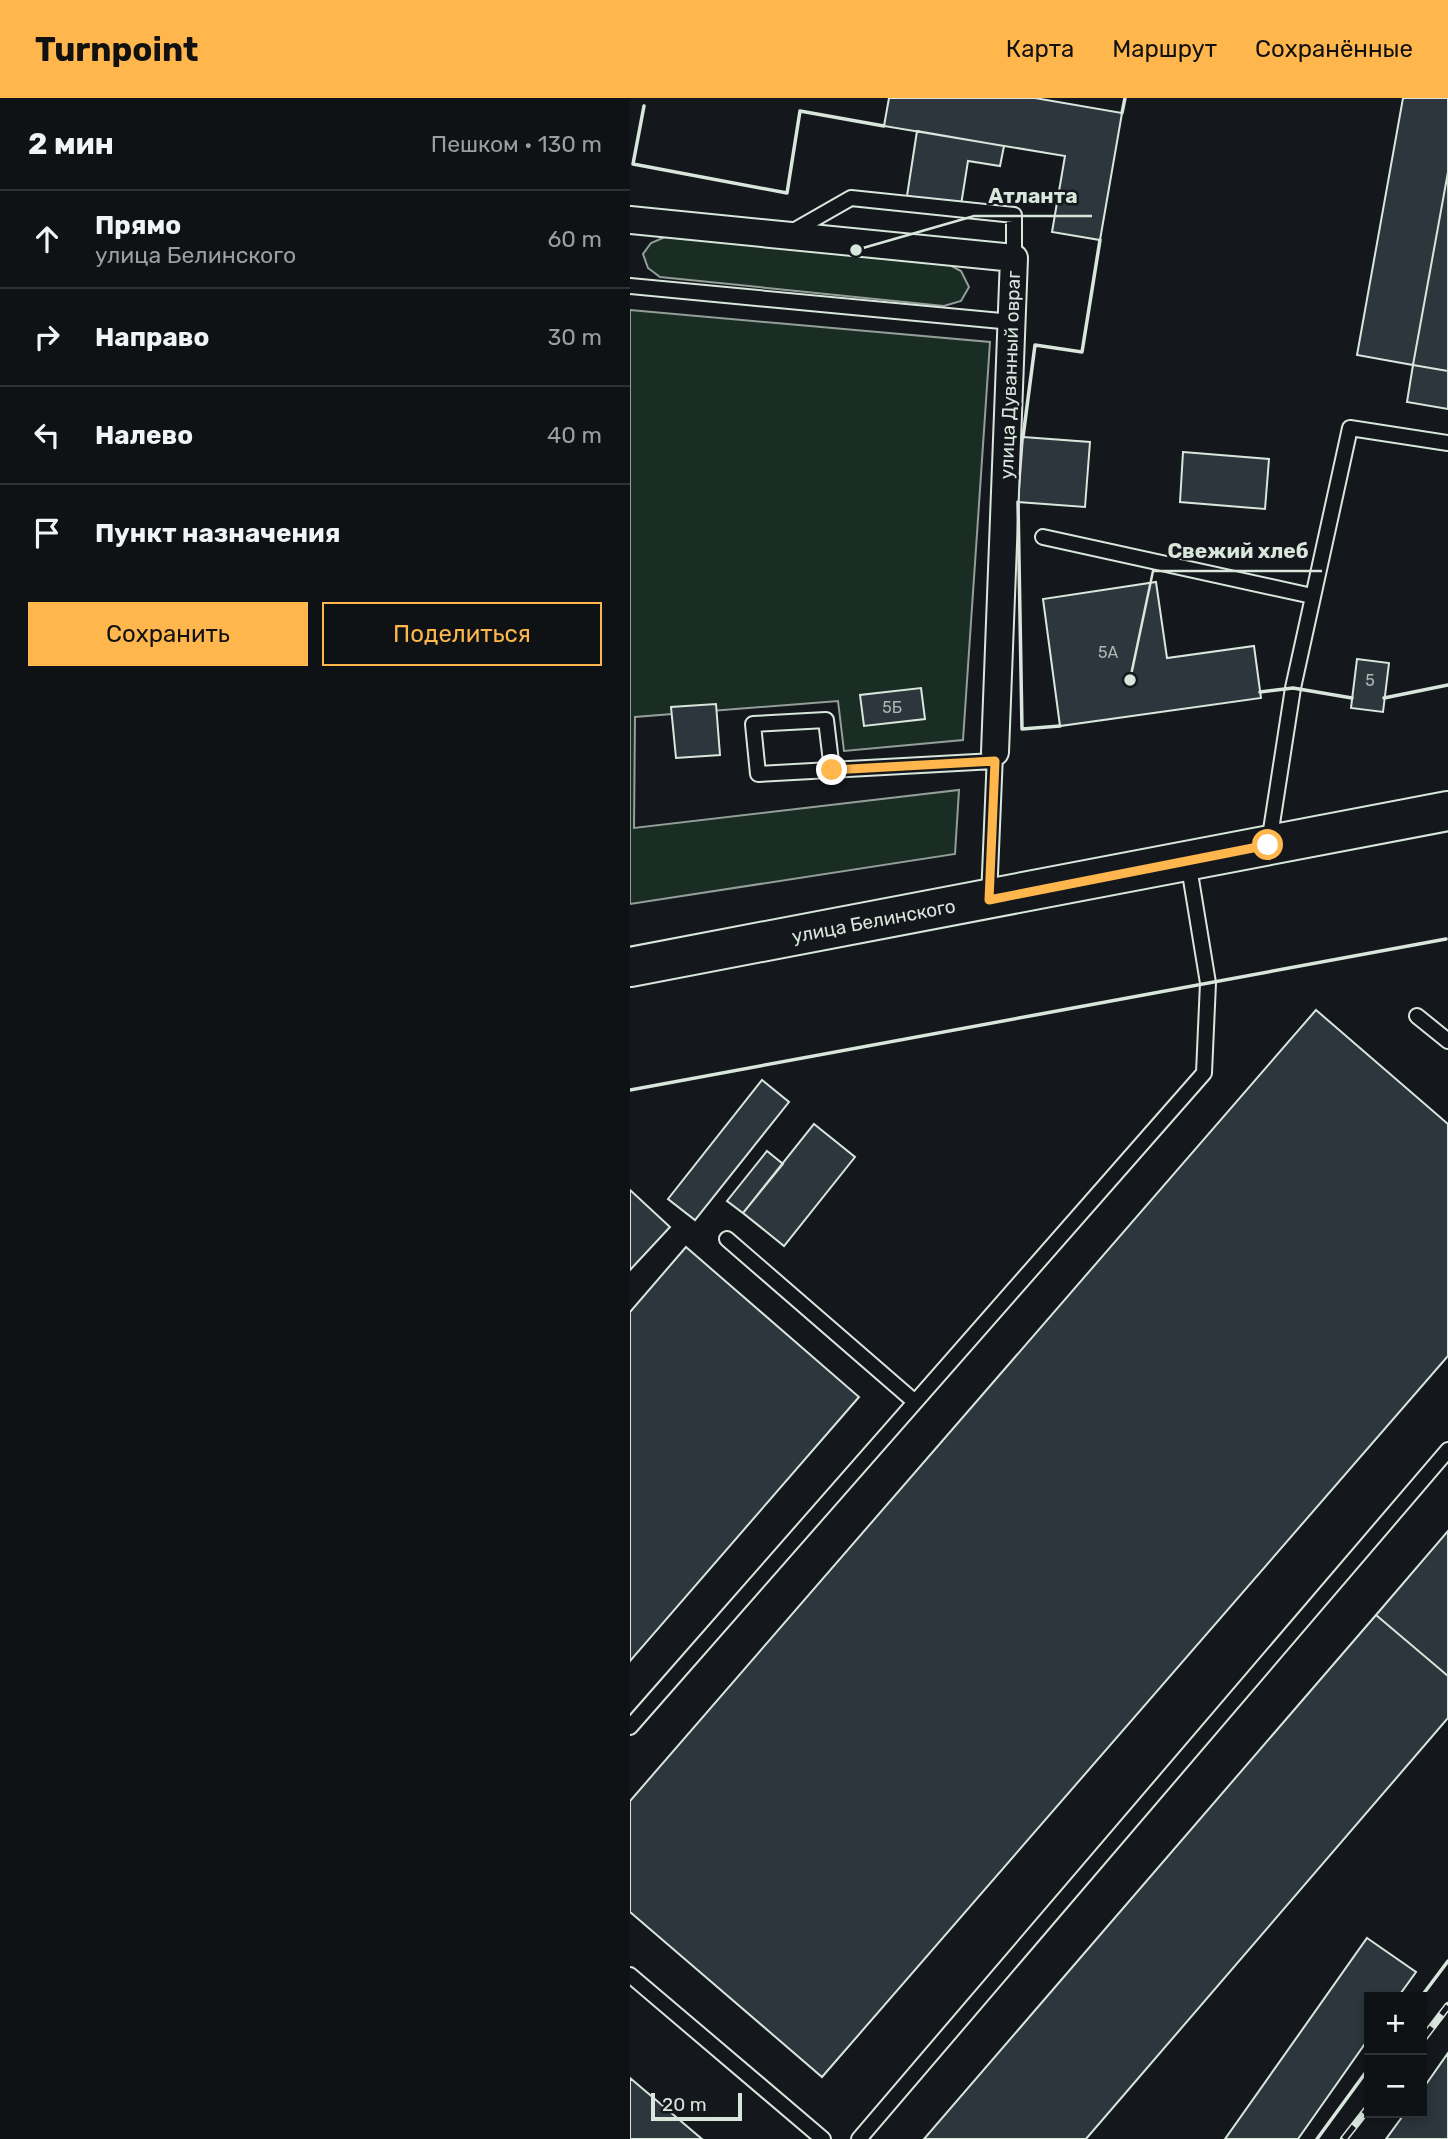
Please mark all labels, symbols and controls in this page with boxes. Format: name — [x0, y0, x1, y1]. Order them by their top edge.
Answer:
text: Turnpoint — [35, 30, 198, 69]
text: Карта — [1006, 35, 1074, 63]
text: Маршрут — [1112, 35, 1217, 63]
text: Сохранённые — [1255, 35, 1413, 63]
text: 2 мин — [28, 126, 114, 162]
text: Пешком · 130 m — [431, 130, 602, 158]
callout: Атланта — [974, 174, 1092, 216]
text: Атланта — [988, 183, 1078, 208]
text: Прямо — [95, 210, 181, 241]
icon: ahead — [28, 220, 66, 258]
text: 60 m — [547, 225, 602, 253]
text: улица Белинского — [95, 241, 296, 269]
street label: улица Дуванный овраг — [995, 270, 1025, 480]
icon: right — [28, 318, 66, 356]
text: Направо — [95, 322, 209, 353]
text: 30 m — [547, 323, 602, 351]
icon: left — [28, 416, 66, 454]
text: Налево — [95, 420, 193, 451]
text: 40 m — [547, 421, 602, 449]
icon: arrive — [28, 514, 66, 552]
text: Пункт назначения — [95, 518, 340, 549]
callout: Свежий хлеб — [1153, 529, 1322, 571]
text: Свежий хлеб — [1167, 538, 1309, 563]
button: Сохранить — [28, 602, 308, 666]
button: Поделиться — [322, 602, 602, 666]
house number: 5А — [1098, 643, 1118, 662]
house number: 5 — [1365, 671, 1375, 690]
house number: 5Б — [882, 698, 902, 717]
route end — [816, 754, 847, 785]
route start — [1252, 829, 1283, 860]
street label: улица Белинского — [790, 894, 957, 947]
map controls — [1364, 1992, 1427, 2118]
button: + — [1364, 1992, 1427, 2055]
button: − — [1364, 2055, 1427, 2118]
scale bar — [651, 2090, 742, 2122]
text: 20 m — [662, 2093, 707, 2116]

